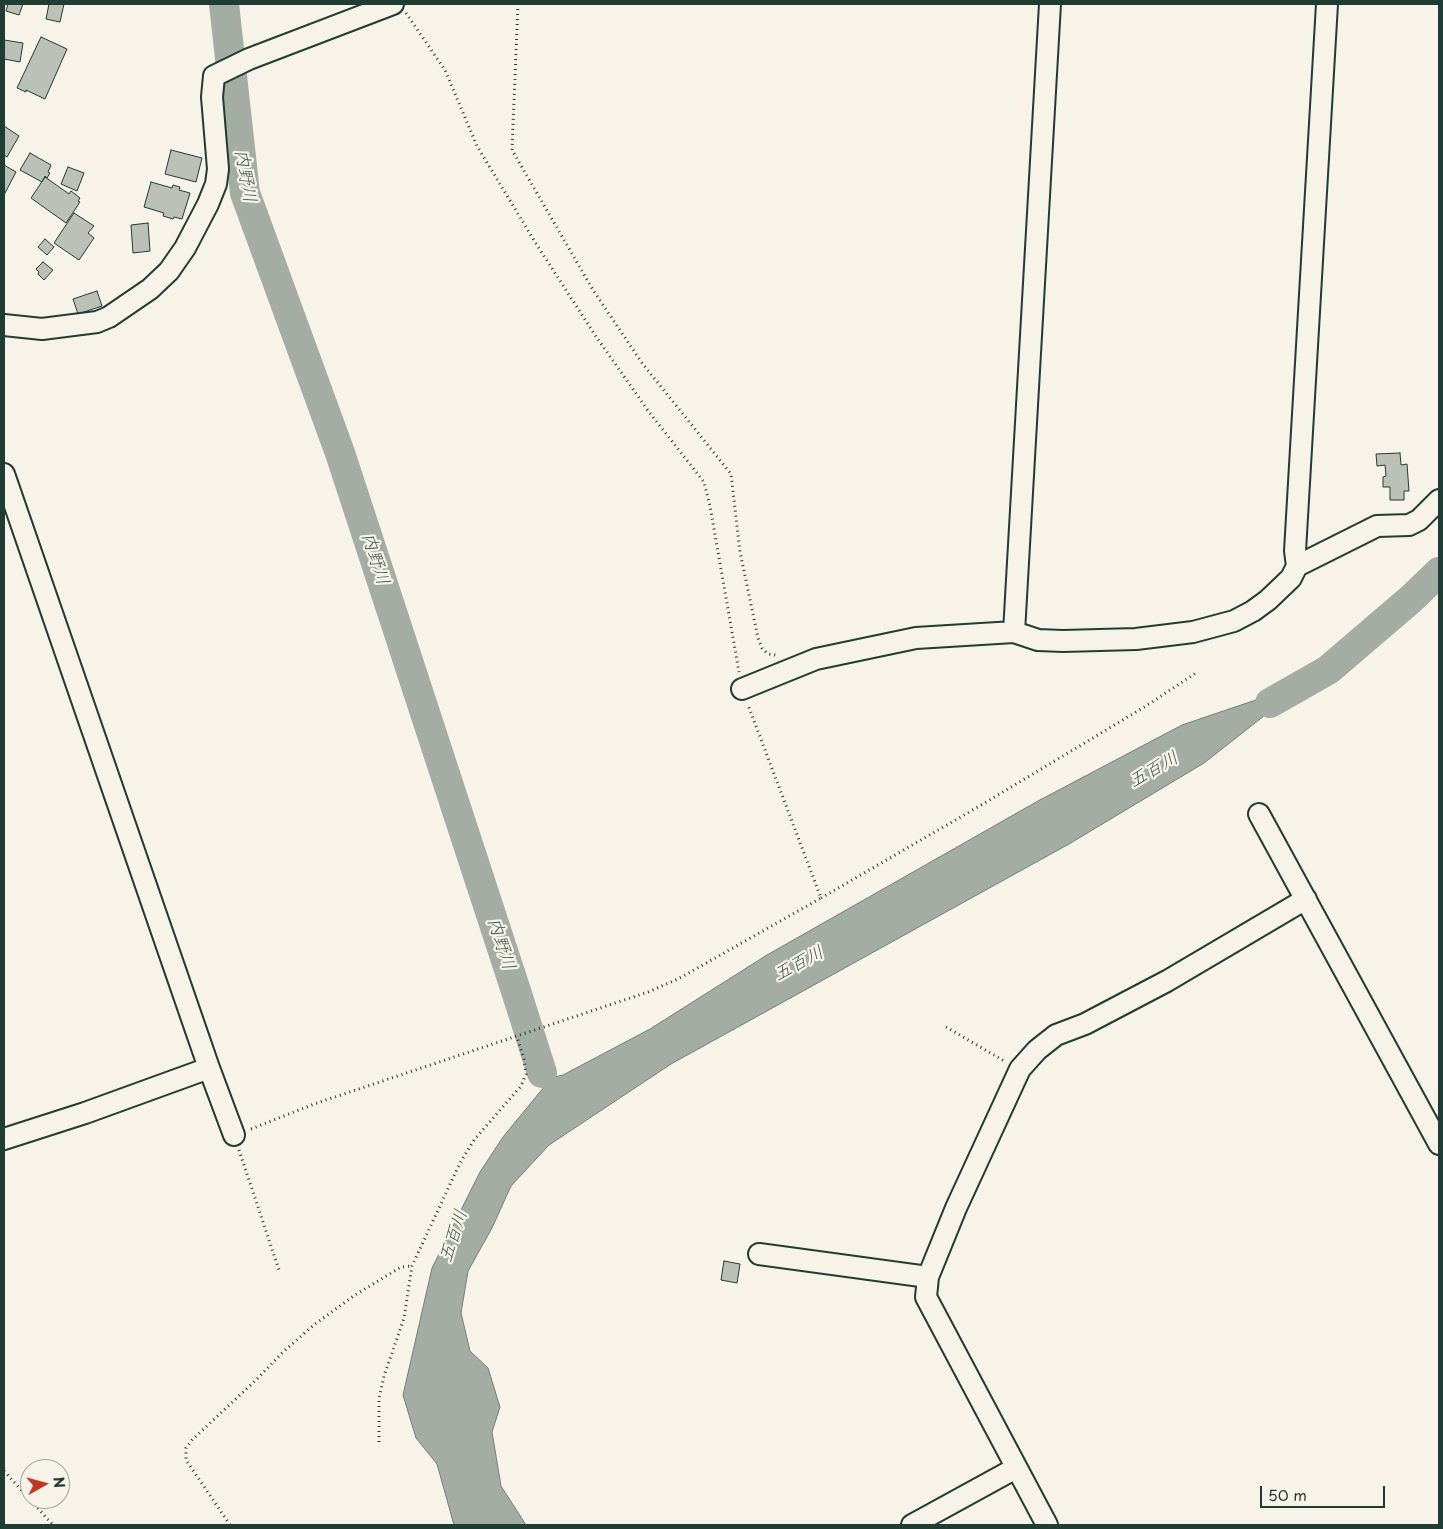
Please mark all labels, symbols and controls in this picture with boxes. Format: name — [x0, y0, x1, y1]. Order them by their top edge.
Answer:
water label: 内野川 — [230, 148, 260, 204]
water label: 内野川 — [356, 530, 394, 588]
water label: 五百川 — [1125, 747, 1183, 793]
water label: 内野川 — [482, 915, 520, 973]
water label: 五百川 — [770, 942, 828, 986]
water label: 五百川 — [435, 1207, 473, 1265]
north arrow — [20, 1459, 70, 1509]
text: N — [48, 1475, 70, 1489]
scale bar — [1263, 1476, 1388, 1508]
text: 50 m — [1268, 1483, 1307, 1506]

